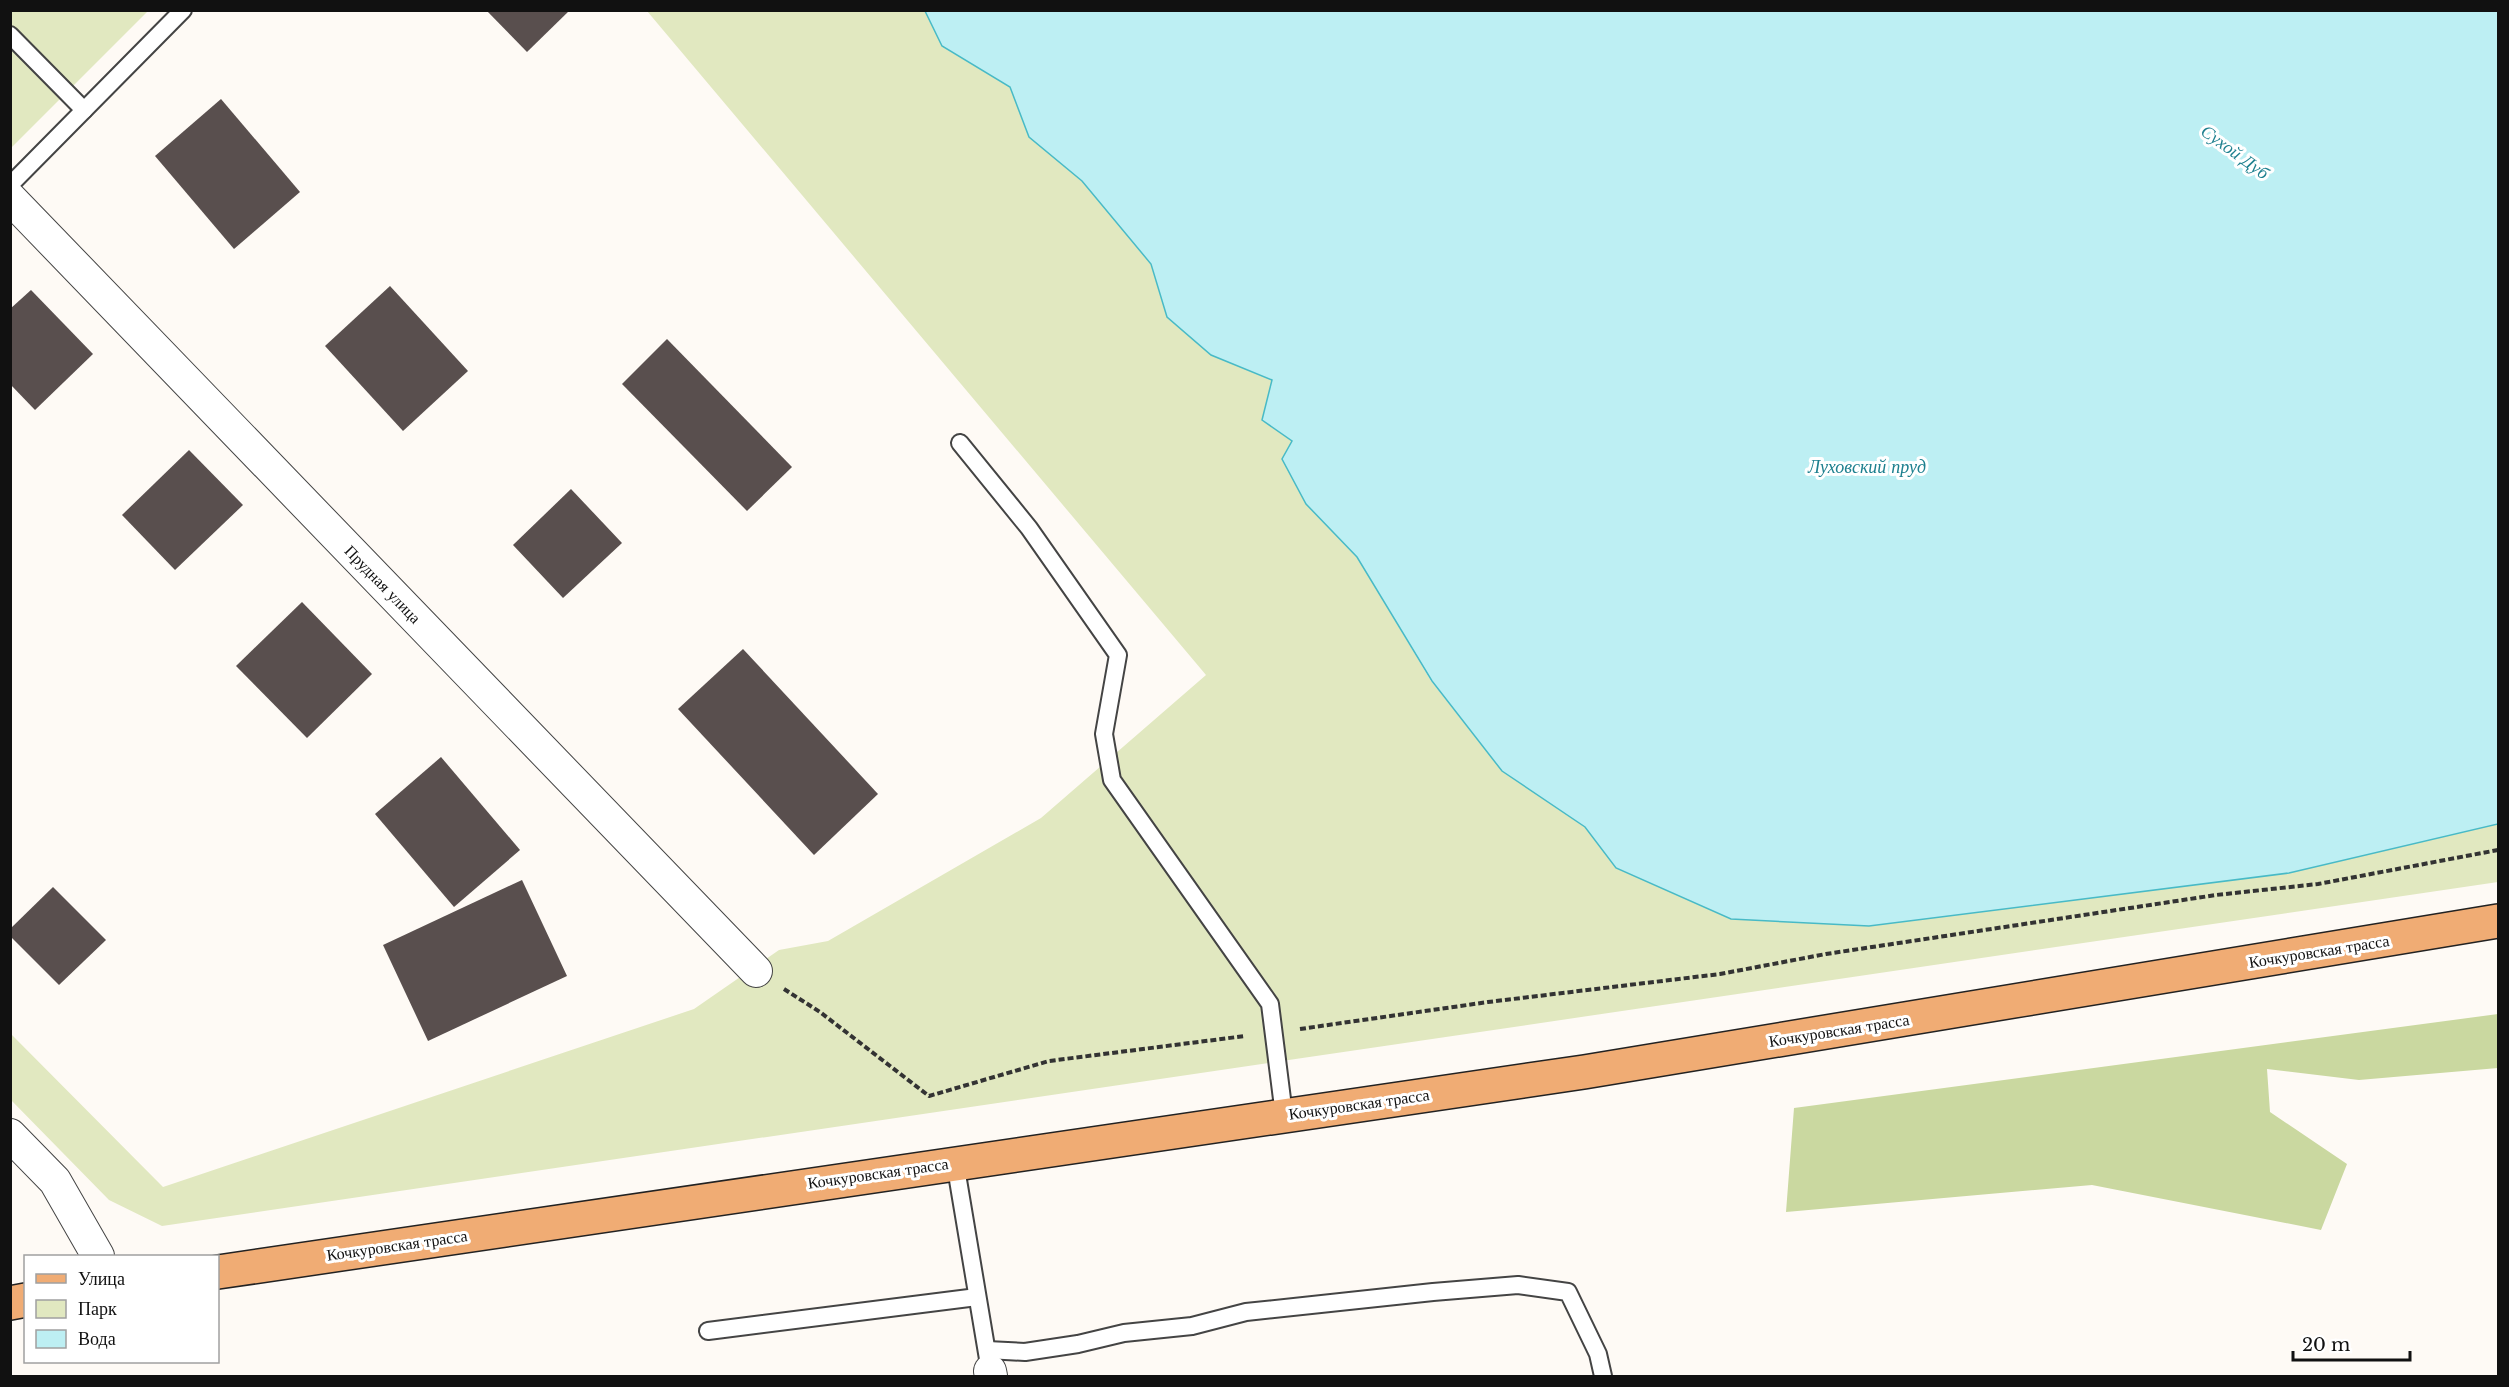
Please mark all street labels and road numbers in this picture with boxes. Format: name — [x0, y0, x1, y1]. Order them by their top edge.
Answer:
street label: Прудная улица — [341, 541, 425, 627]
street label: Кочкуровская трасса — [2247, 930, 2391, 972]
street label: Кочкуровская трасса — [1767, 1009, 1911, 1051]
street label: Кочкуровская трасса — [1287, 1084, 1431, 1124]
street label: Кочкуровская трасса — [806, 1153, 950, 1193]
street label: Кочкуровская трасса — [325, 1225, 469, 1265]

